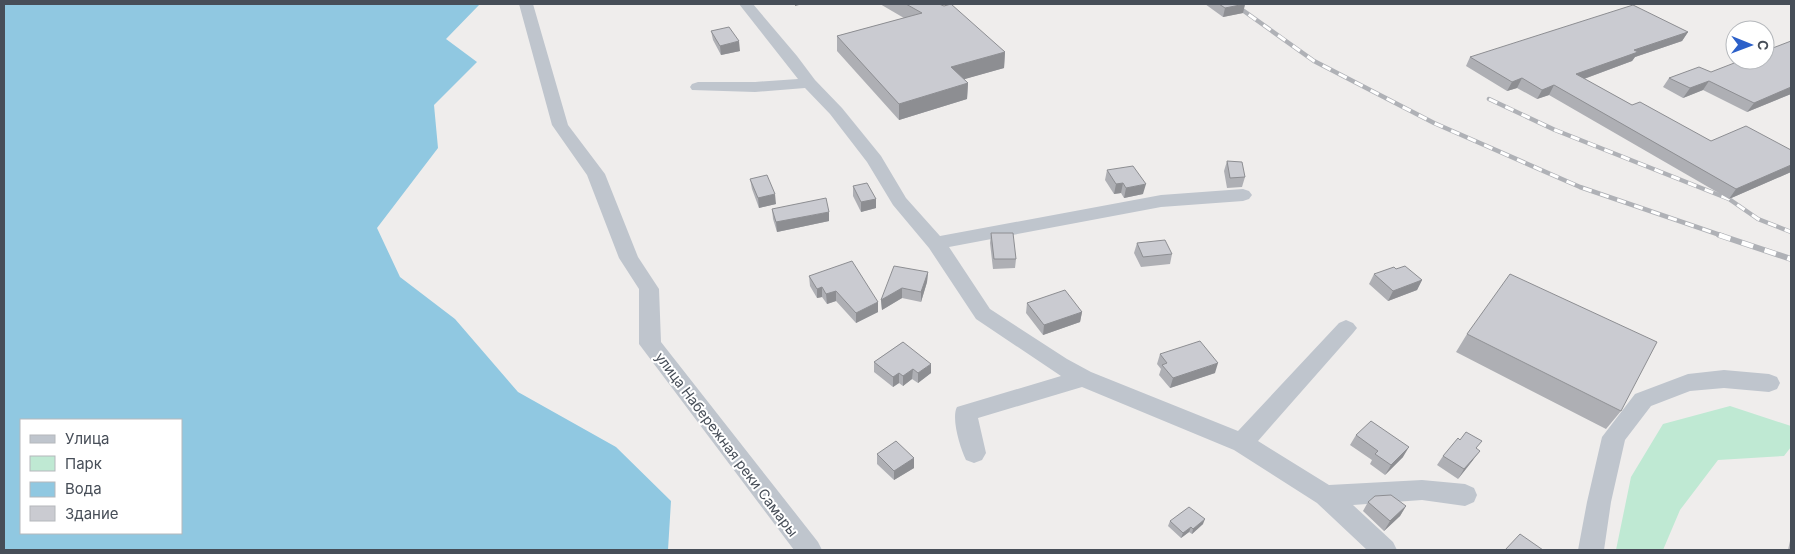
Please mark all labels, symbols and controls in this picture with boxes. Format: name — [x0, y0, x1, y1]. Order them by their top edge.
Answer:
north arrow — [1725, 20, 1775, 70]
text: С — [1755, 40, 1772, 51]
street label: улица Набережная реки Самары — [652, 349, 802, 539]
legend — [20, 419, 182, 534]
text: Улица — [65, 429, 109, 448]
text: Парк — [65, 454, 102, 473]
text: Вода — [65, 479, 102, 498]
text: Здание — [65, 504, 119, 523]

